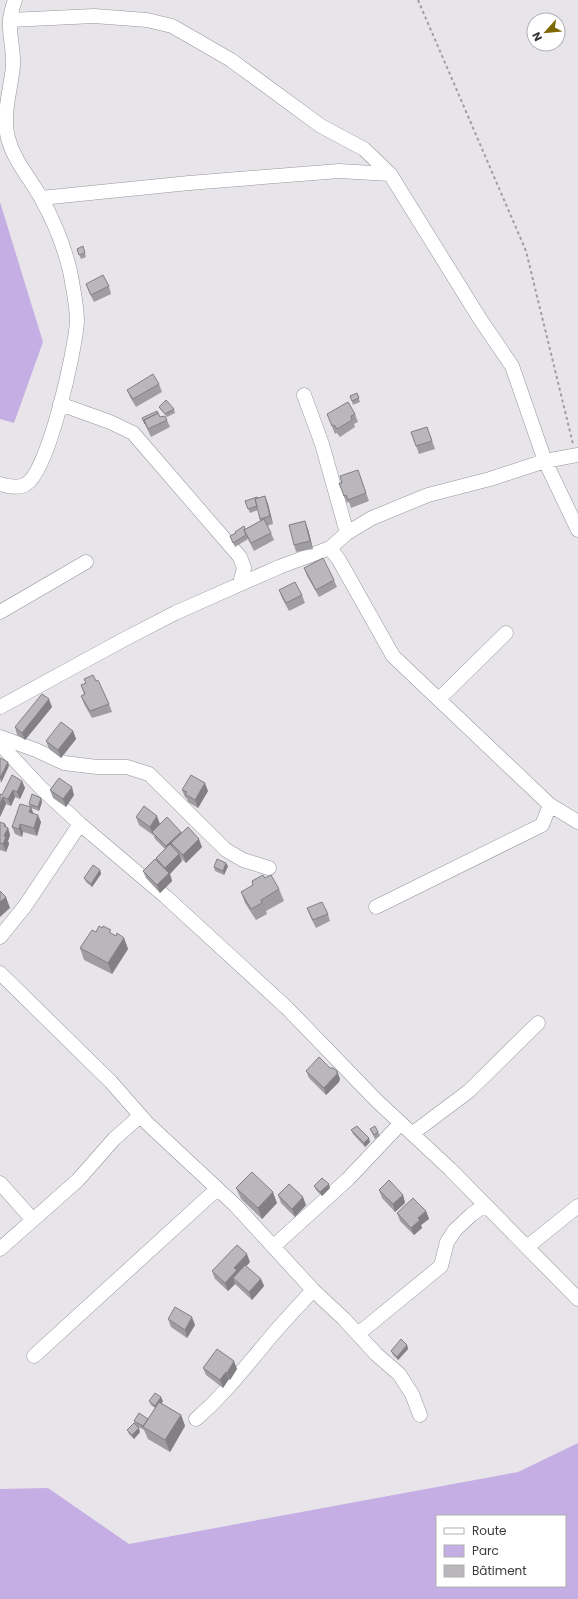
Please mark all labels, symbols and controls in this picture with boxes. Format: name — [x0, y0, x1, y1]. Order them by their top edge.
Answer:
north arrow — [526, 12, 566, 52]
text: N — [528, 29, 546, 44]
legend — [436, 1515, 566, 1587]
text: Route — [472, 1522, 506, 1539]
text: Parc — [472, 1542, 499, 1559]
text: Bâtiment — [472, 1562, 527, 1579]

